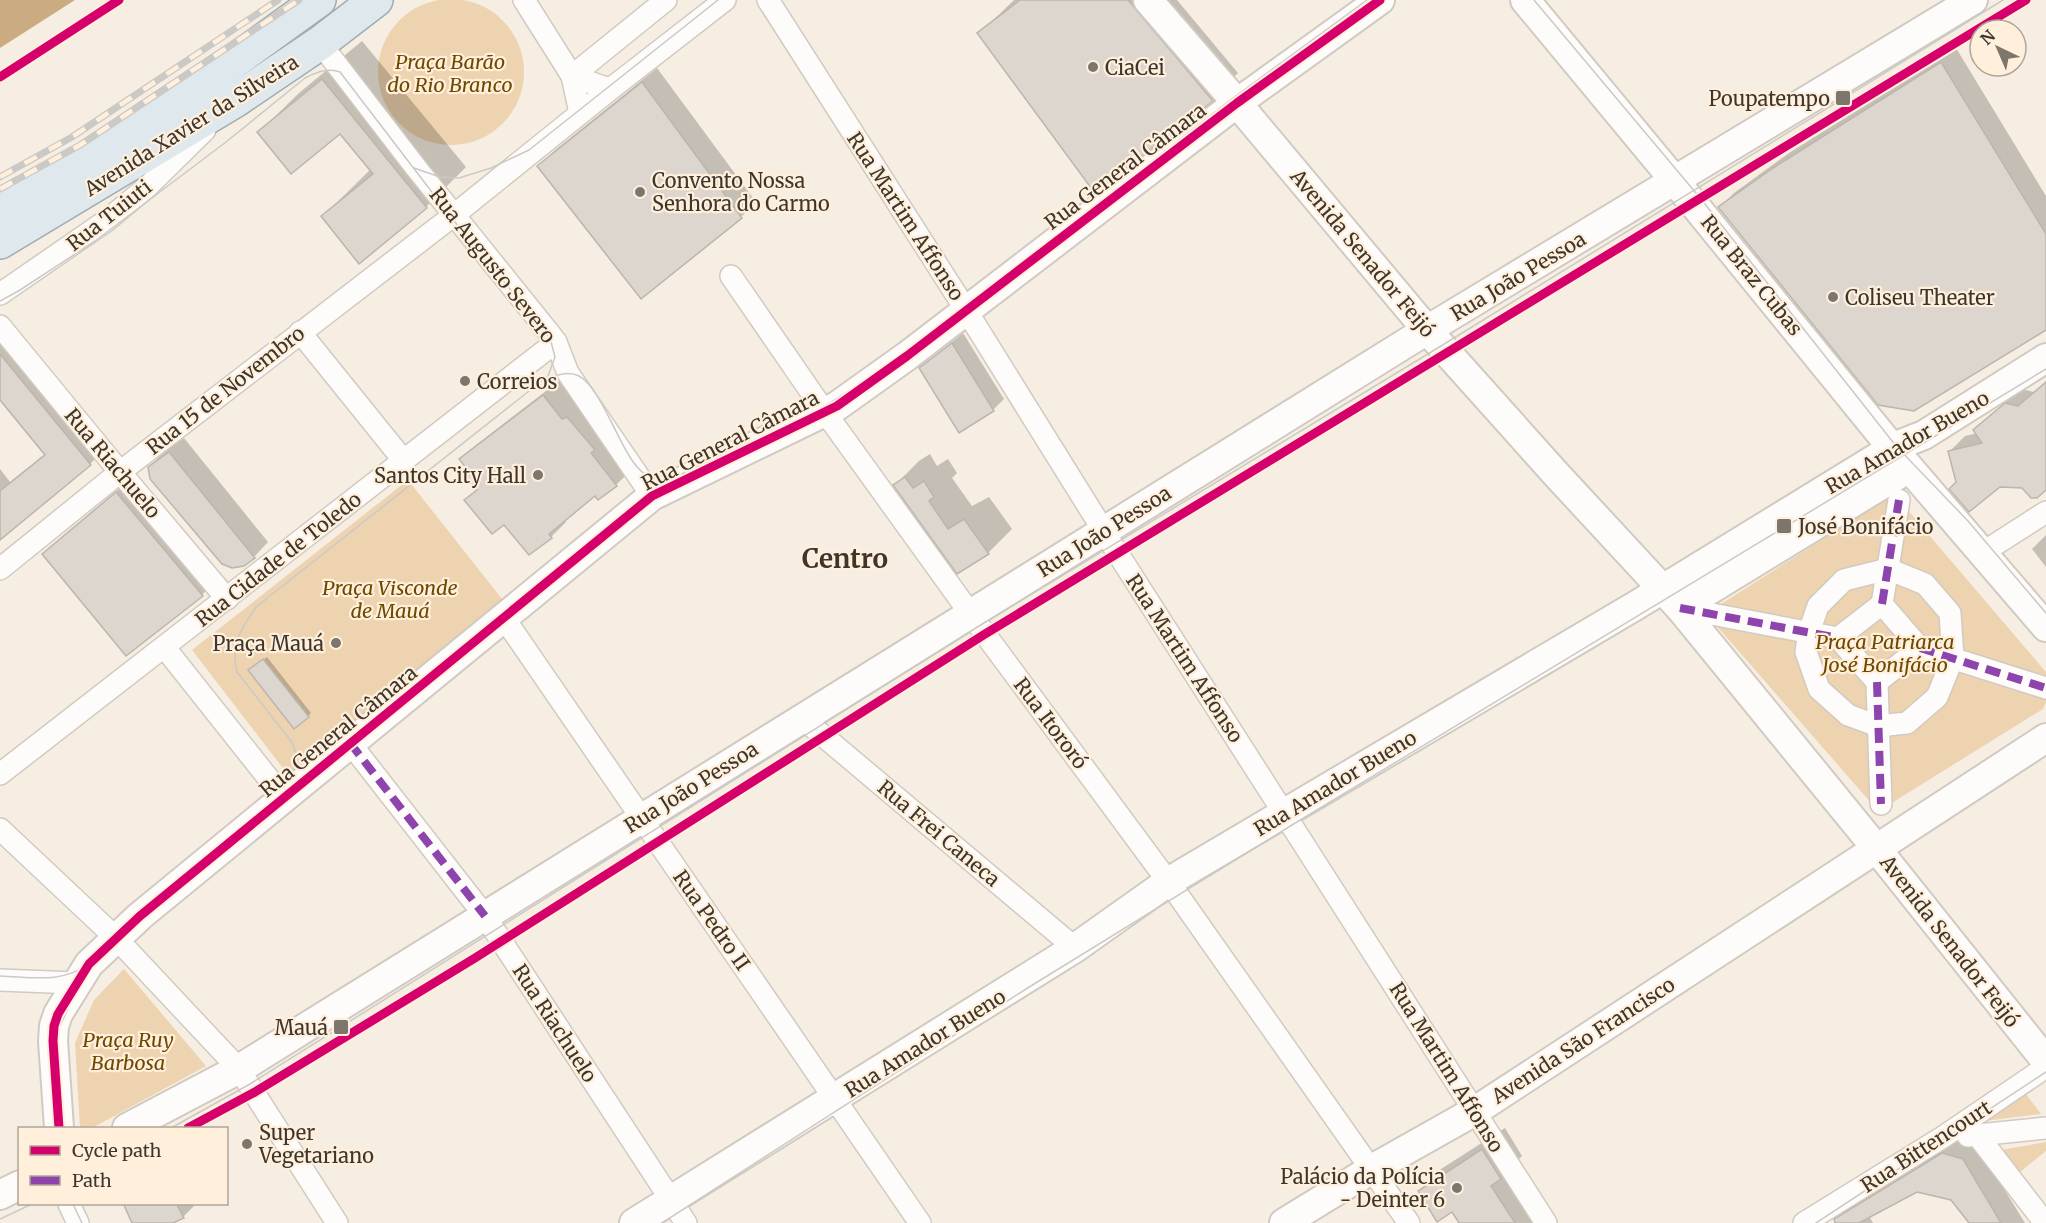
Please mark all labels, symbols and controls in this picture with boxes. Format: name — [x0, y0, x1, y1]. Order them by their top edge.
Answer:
north arrow — [1968, 18, 2028, 78]
text: N — [1976, 25, 1999, 49]
street label: Avenida Xavier da Silveira — [78, 49, 303, 202]
park label: Praça Barão do Rio Branco — [387, 49, 513, 97]
place label: CiaCei — [1105, 55, 1165, 80]
marker: CiaCei — [1086, 60, 1100, 74]
place label: Poupatempo — [1709, 86, 1830, 111]
marker: Poupatempo — [1834, 89, 1852, 107]
street label: Rua General Câmara — [1039, 97, 1211, 235]
street label: Rua Martim Affonso — [842, 127, 970, 305]
street label: Avenida Senador Feijó — [1285, 163, 1441, 342]
place label: Convento Nossa Senhora do Carmo — [652, 168, 830, 216]
street label: Rua Tuiuti — [62, 174, 156, 256]
street label: Rua Augusto Severo — [425, 182, 562, 348]
marker: Convento Nossa Senhora do Carmo — [633, 185, 647, 199]
street label: Rua Braz Cubas — [1696, 210, 1808, 340]
street label: Rua João Pessoa — [1446, 226, 1590, 326]
place label: Coliseu Theater — [1845, 285, 1995, 310]
marker: Coliseu Theater — [1826, 290, 1840, 304]
street label: Rua 15 de Novembro — [141, 320, 309, 460]
place label: Correios — [477, 369, 557, 394]
marker: Correios — [458, 374, 472, 388]
street label: Rua General Câmara — [637, 384, 823, 495]
street label: Rua Amador Bueno — [1821, 385, 1994, 499]
street label: Rua Riachuelo — [60, 403, 167, 523]
place label: Santos City Hall — [374, 463, 526, 488]
marker: Santos City Hall — [531, 468, 545, 482]
street label: Rua João Pessoa — [1032, 480, 1176, 582]
street label: Rua Cidade de Toledo — [190, 486, 366, 632]
place label: José Bonifácio — [1797, 514, 1934, 539]
marker: José Bonifácio — [1775, 517, 1793, 535]
district label: Centro — [802, 542, 888, 575]
street label: Rua Martim Affonso — [1121, 569, 1249, 747]
park label: Praça Visconde de Mauá — [322, 575, 458, 623]
park label: Praça Patriarca José Bonifácio — [1815, 629, 1955, 677]
place label: Praça Mauá — [213, 631, 324, 656]
marker: Praça Mauá — [329, 636, 343, 650]
street label: Rua General Câmara — [254, 660, 422, 802]
street label: Rua Itororó — [1009, 673, 1094, 774]
street label: Rua Amador Bueno — [1249, 724, 1421, 841]
street label: Rua João Pessoa — [619, 736, 763, 838]
street label: Rua Frei Caneca — [873, 775, 1006, 892]
street label: Avenida Senador Feijó — [1874, 849, 2025, 1032]
street label: Rua Pedro II — [668, 865, 756, 975]
street label: Rua Riachuelo — [507, 959, 603, 1087]
street label: Avenida São Francisco — [1486, 971, 1680, 1109]
street label: Rua Martim Affonso — [1384, 977, 1510, 1157]
street label: Rua Amador Bueno — [840, 983, 1010, 1103]
place label: Mauá — [274, 1015, 328, 1040]
marker: Mauá — [332, 1018, 350, 1036]
park label: Praça Ruy Barbosa — [82, 1027, 174, 1075]
street label: Rua Bittencourt — [1856, 1094, 1996, 1198]
place label: Super Vegetariano — [258, 1120, 374, 1168]
legend — [18, 1127, 228, 1205]
marker: Super Vegetariano — [240, 1137, 254, 1151]
text: Cycle path — [72, 1139, 162, 1162]
place label: Palácio da Polícia - Deinter 6 — [1280, 1164, 1445, 1212]
text: Path — [72, 1169, 112, 1192]
marker: Palácio da Polícia - Deinter 6 — [1450, 1181, 1464, 1195]

